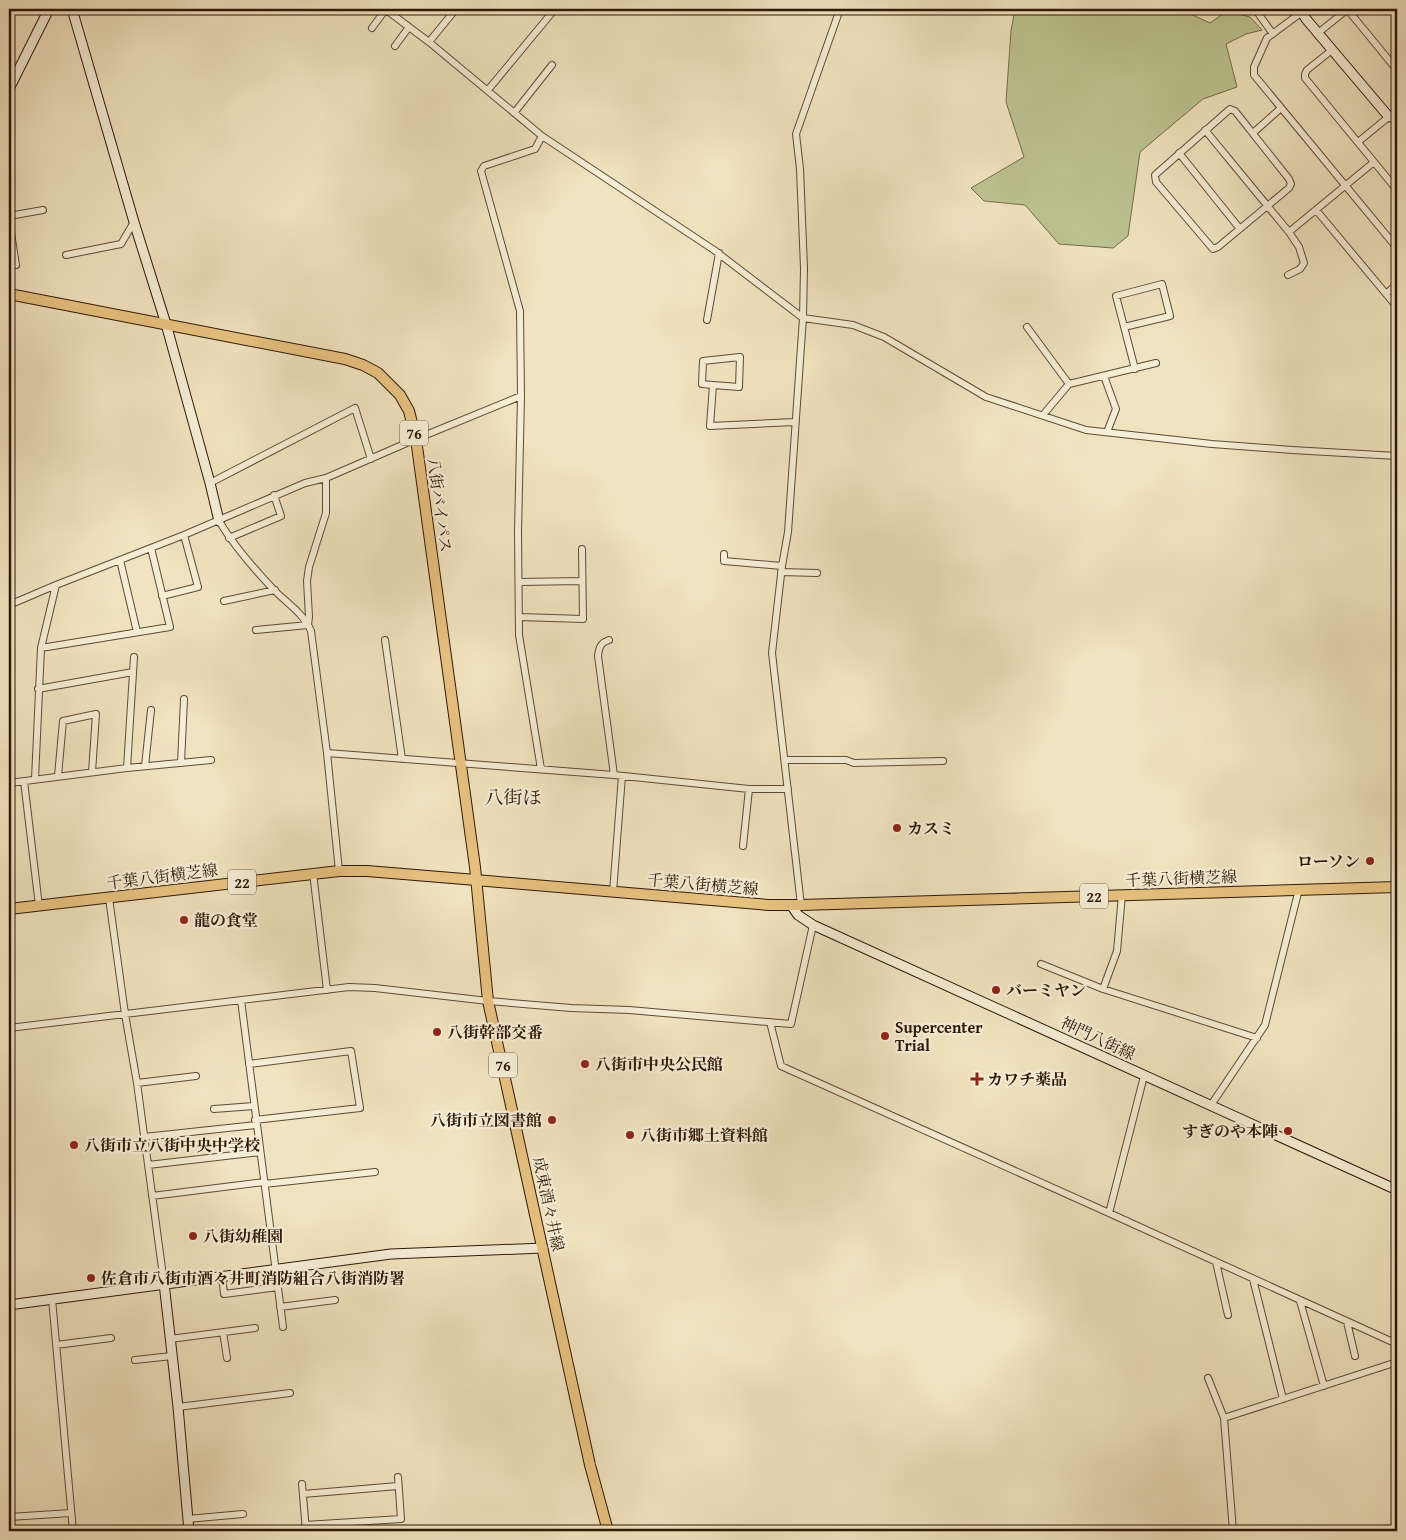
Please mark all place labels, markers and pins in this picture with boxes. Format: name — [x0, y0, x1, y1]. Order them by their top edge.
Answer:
place label: カスミ — [907, 816, 955, 840]
marker: カスミ — [891, 822, 903, 834]
place label: ローソン — [1297, 849, 1360, 873]
marker: ローソン — [1364, 855, 1376, 867]
place label: 龍の食堂 — [194, 908, 258, 932]
marker: 龍の食堂 — [178, 914, 190, 926]
place label: バーミヤン — [1006, 978, 1086, 1002]
marker: バーミヤン — [990, 984, 1002, 996]
place label: Supercenter Trial — [895, 1015, 983, 1057]
place label: 八街幹部交番 — [447, 1020, 543, 1044]
marker: 八街幹部交番 — [431, 1026, 443, 1038]
marker: Supercenter Trial — [879, 1030, 891, 1042]
place label: 八街市中央公民館 — [595, 1052, 723, 1076]
marker: 八街市中央公民館 — [579, 1058, 591, 1070]
place label: カワチ薬品 — [987, 1067, 1067, 1091]
marker: カワチ薬品 — [971, 1073, 983, 1085]
place label: 八街市立図書館 — [430, 1108, 542, 1132]
marker: 八街市立図書館 — [546, 1114, 558, 1126]
place label: すぎのや本陣 — [1182, 1119, 1278, 1143]
place label: 八街市郷土資料館 — [640, 1123, 768, 1147]
marker: すぎのや本陣 — [1282, 1125, 1294, 1137]
marker: 八街市郷土資料館 — [624, 1129, 636, 1141]
place label: 八街市立八街中央中学校 — [84, 1133, 261, 1157]
marker: 八街市立八街中央中学校 — [68, 1139, 80, 1151]
place label: 八街幼稚園 — [203, 1224, 283, 1248]
marker: 八街幼稚園 — [187, 1230, 199, 1242]
place label: 佐倉市八街市酒々井町消防組合八街消防署 — [101, 1266, 405, 1290]
marker: 佐倉市八街市酒々井町消防組合八街消防署 — [85, 1272, 97, 1284]

